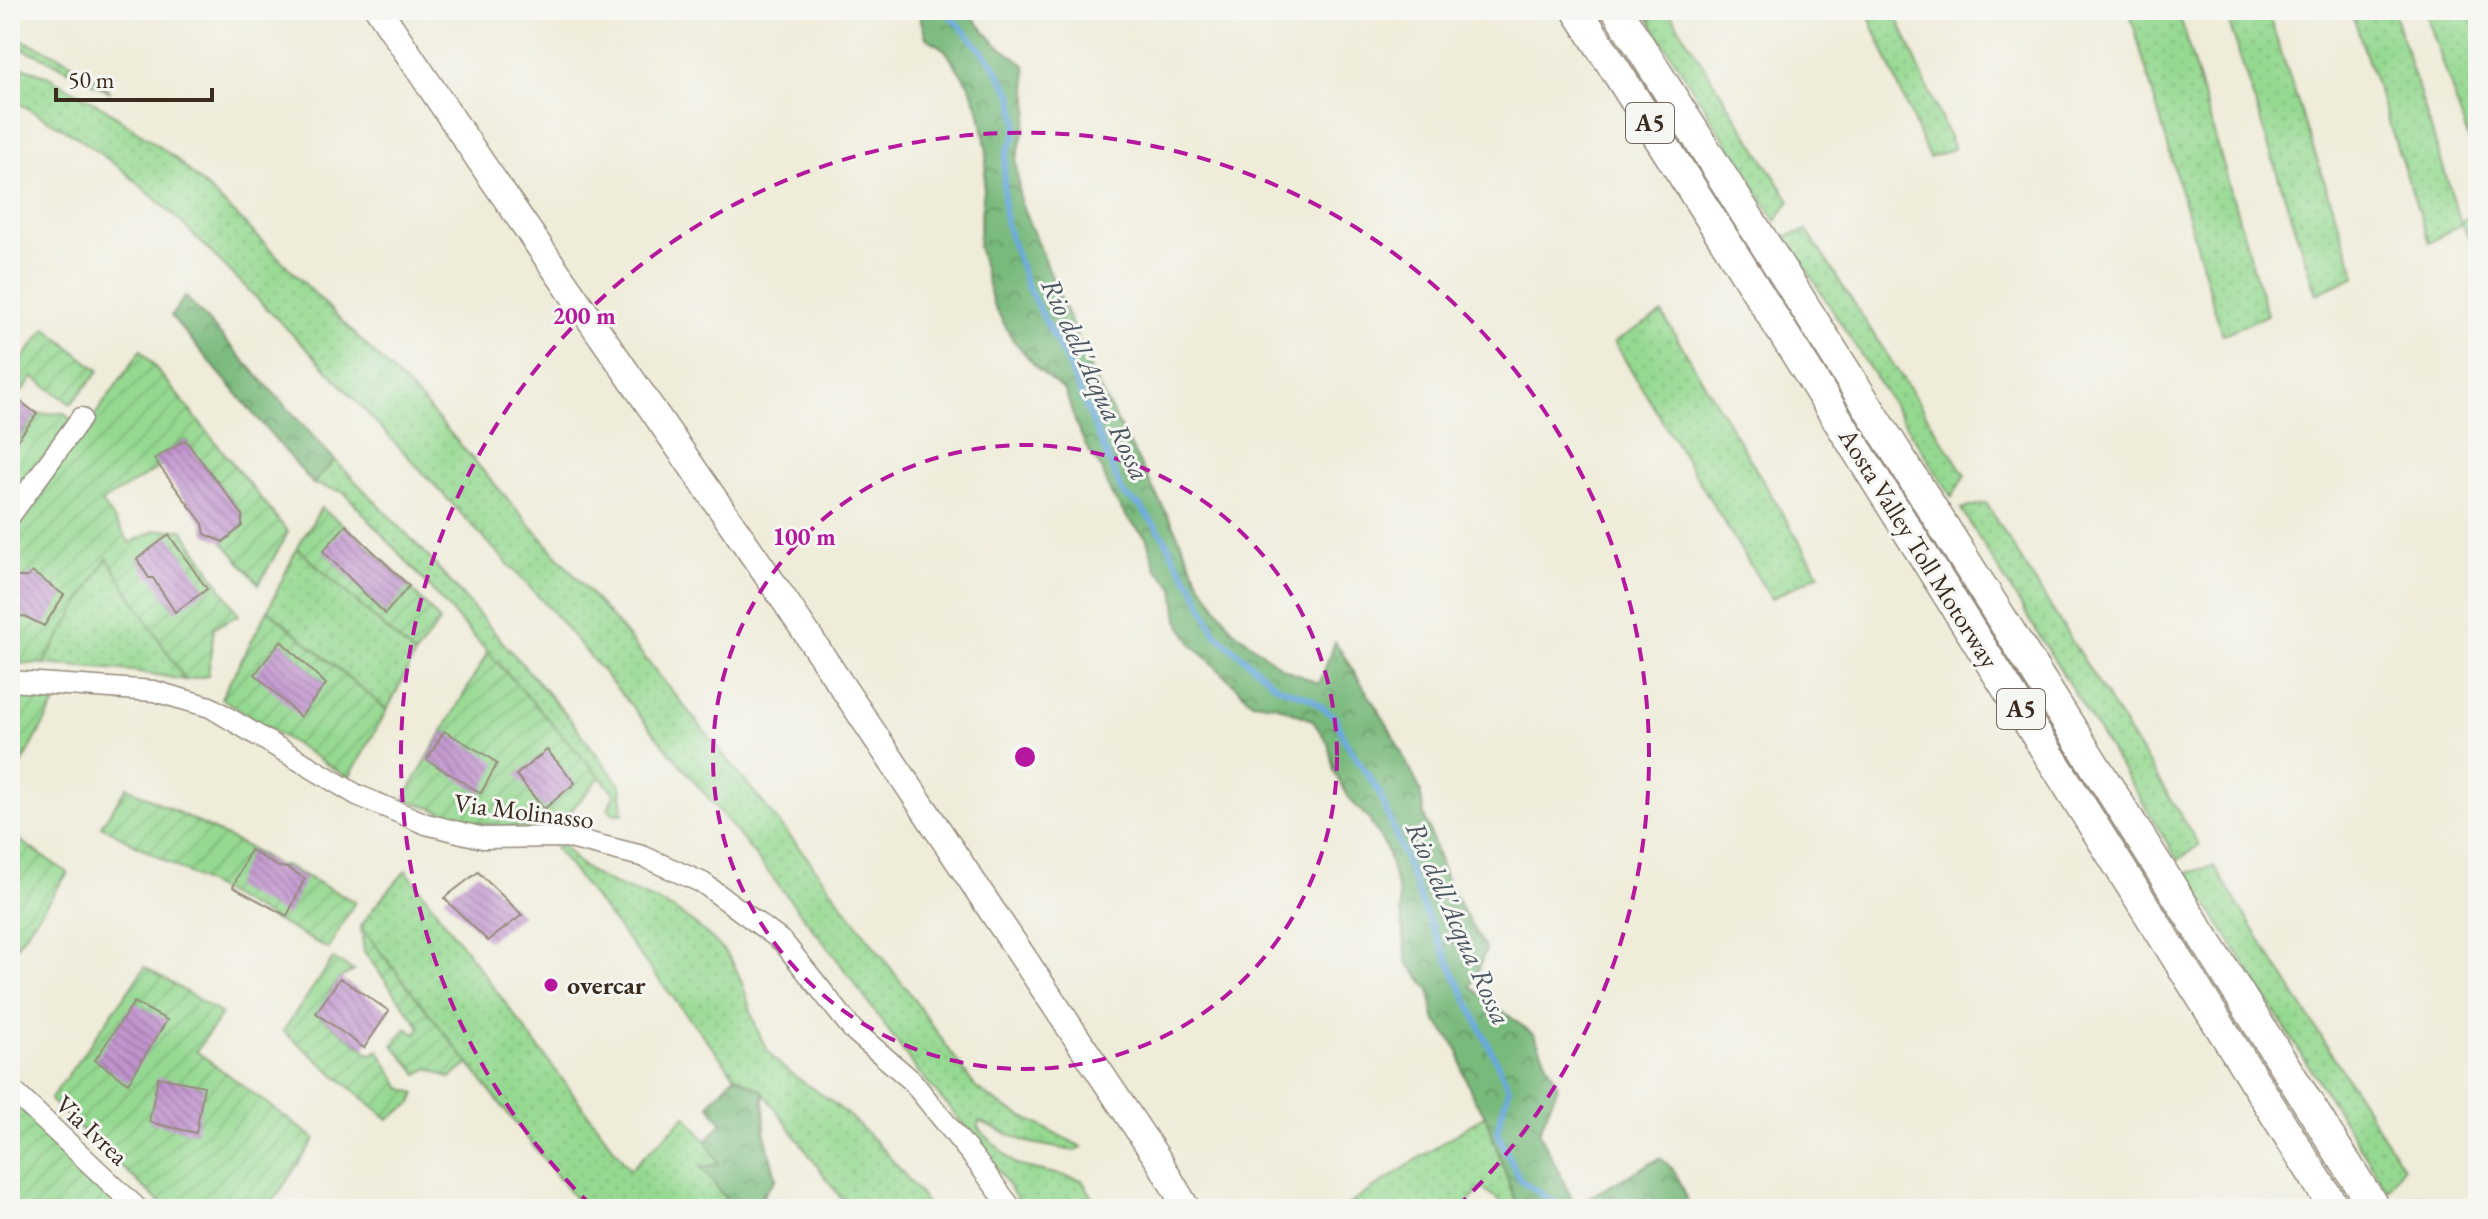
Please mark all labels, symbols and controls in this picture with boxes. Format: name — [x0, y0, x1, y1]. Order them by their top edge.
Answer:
scale bar — [56, 52, 212, 102]
text: 50 m — [68, 64, 115, 95]
road number: A5 — [1626, 103, 1674, 143]
water label: Rio dell'Acqua Rossa — [1032, 272, 1159, 486]
text: 200 m — [552, 300, 616, 331]
street label: Aosta Valley Toll Motorway — [1831, 421, 2007, 675]
text: 100 m — [772, 521, 836, 552]
road number: A5 — [1997, 689, 2045, 729]
centre of rings — [1011, 743, 1039, 771]
street label: Via Molinasso — [452, 786, 596, 836]
water label: Rio dell'Acqua Rossa — [1397, 815, 1520, 1031]
place label: overcar — [567, 968, 646, 1002]
marker: overcar — [542, 976, 560, 994]
street label: Via Ivrea — [48, 1087, 136, 1173]

